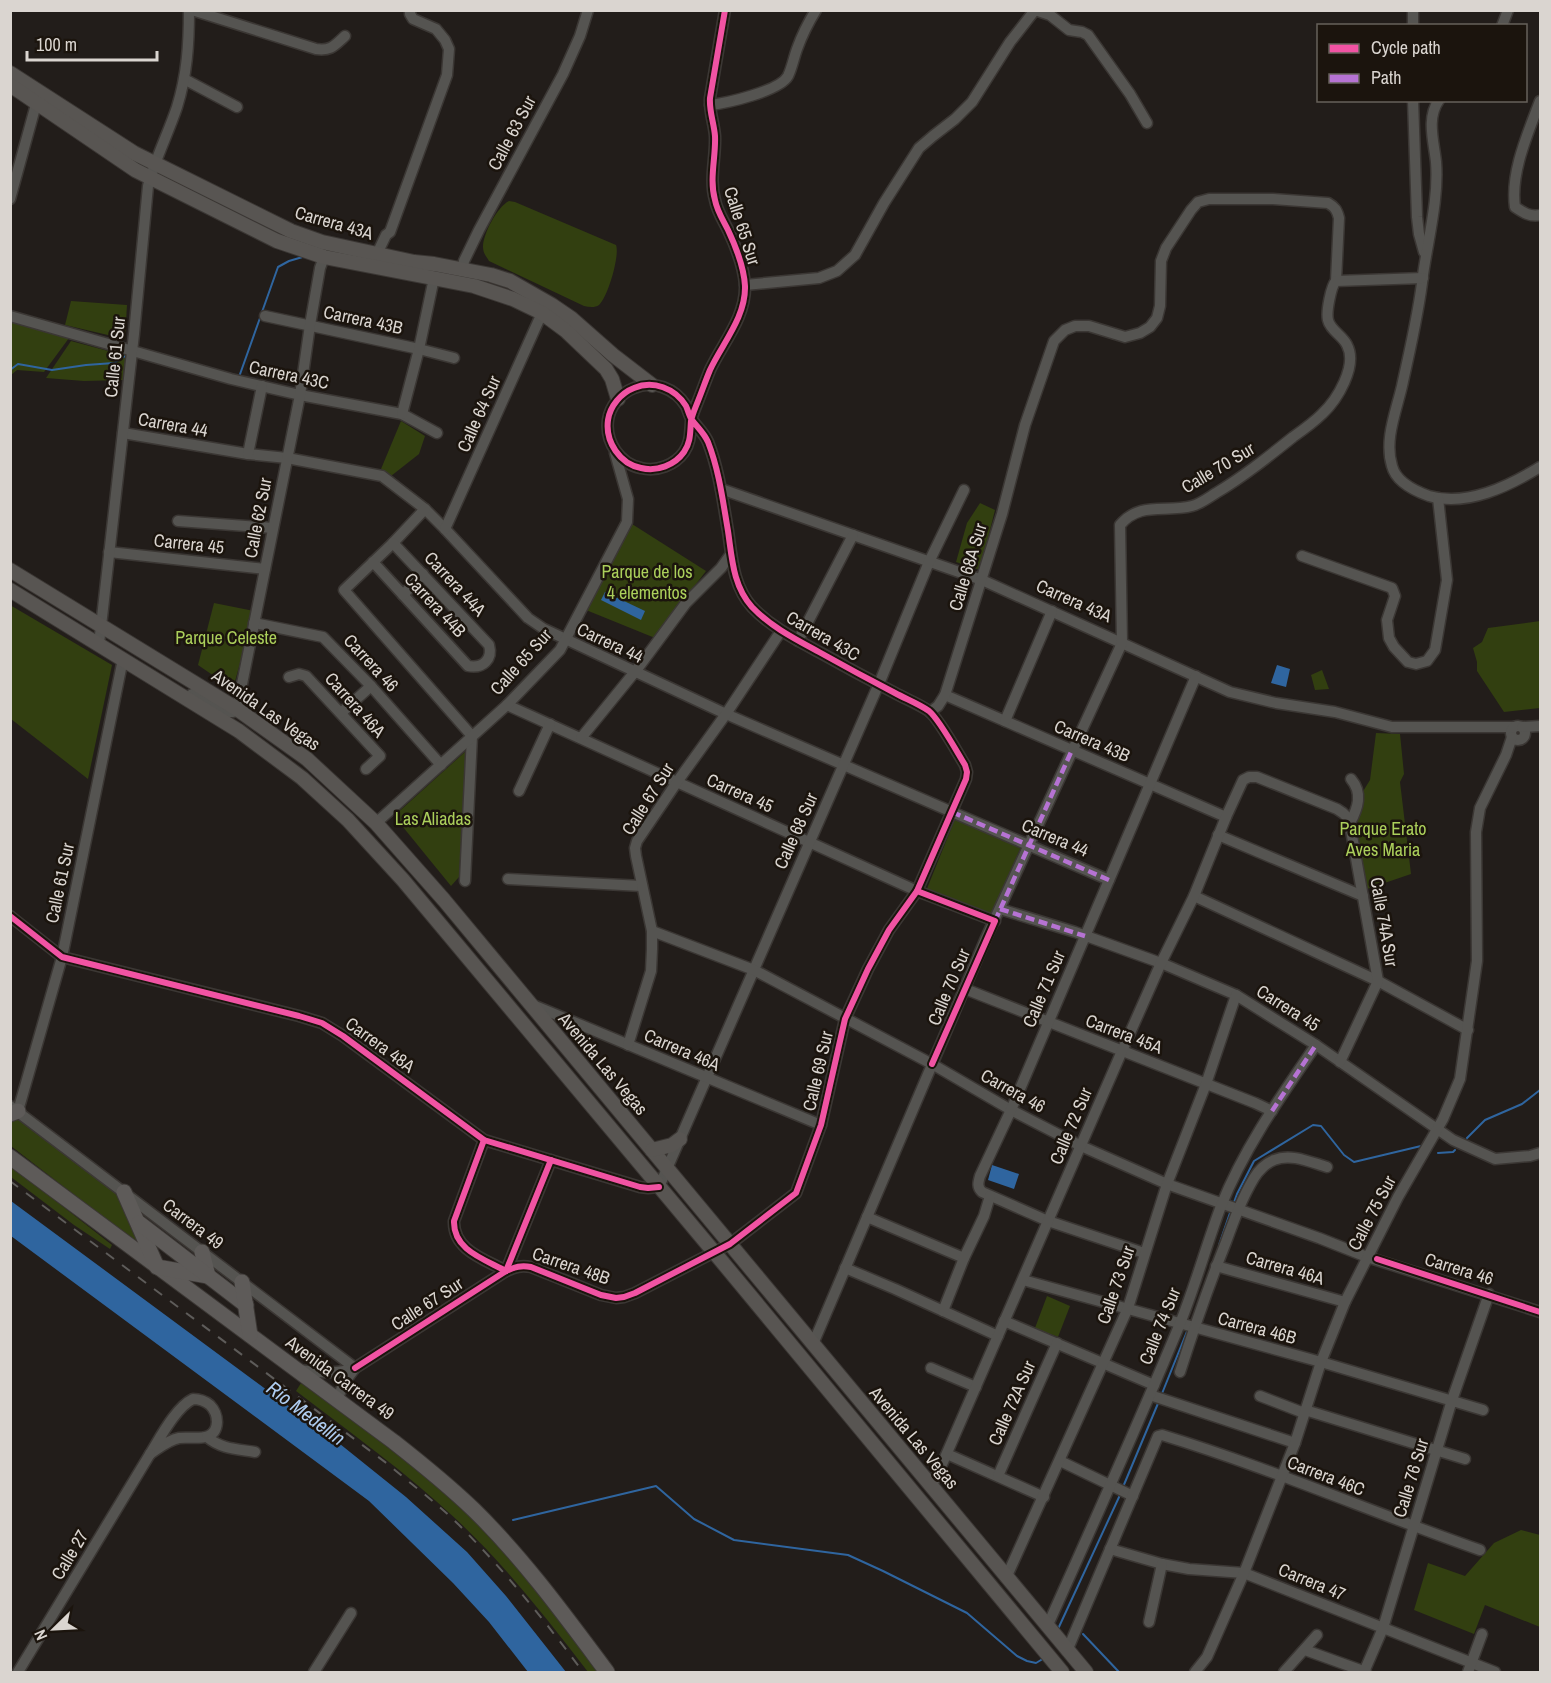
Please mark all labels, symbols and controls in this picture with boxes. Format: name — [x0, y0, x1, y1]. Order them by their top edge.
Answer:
scale bar — [27, 24, 158, 62]
legend — [1317, 24, 1527, 102]
text: 100 m — [36, 32, 77, 57]
text: Cycle path — [1371, 35, 1441, 60]
text: Path — [1371, 65, 1401, 90]
street label: Calle 63 Sur — [481, 91, 542, 174]
street label: Calle 65 Sur — [718, 183, 767, 268]
street label: Carrera 43A — [292, 199, 376, 246]
street label: Carrera 43B — [321, 299, 405, 340]
street label: Calle 61 Sur — [98, 315, 131, 399]
street label: Carrera 43C — [247, 354, 331, 395]
street label: Calle 64 Sur — [451, 372, 507, 456]
street label: Carrera 44 — [136, 406, 210, 443]
street label: Calle 70 Sur — [1176, 436, 1259, 499]
street label: Calle 62 Sur — [237, 476, 278, 560]
street label: Calle 68A Sur — [942, 520, 993, 614]
street label: Carrera 45 — [153, 527, 225, 560]
street label: Carrera 44A — [419, 546, 492, 622]
park label: Parque de los 4 elementos — [601, 559, 693, 605]
street label: Carrera 44B — [399, 567, 472, 643]
street label: Carrera 43A — [1032, 573, 1116, 628]
street label: Carrera 43C — [782, 604, 865, 667]
street label: Carrera 44 — [573, 616, 647, 669]
street label: Calle 65 Sur — [484, 623, 557, 700]
park label: Parque Celeste — [175, 625, 277, 650]
street label: Carrera 46 — [338, 628, 405, 697]
street label: Avenida Las Vegas — [206, 662, 325, 756]
street label: Carrera 46A — [319, 666, 392, 743]
street label: Carrera 43B — [1050, 713, 1134, 768]
street label: Calle 67 Sur — [615, 758, 680, 840]
street label: Carrera 45 — [703, 767, 778, 818]
street label: Calle 68 Sur — [768, 789, 824, 873]
park label: Las Aliadas — [395, 806, 471, 831]
street label: Carrera 44 — [1018, 812, 1093, 863]
park label: Parque Erato Aves Maria — [1340, 816, 1426, 862]
street label: Calle 61 Sur — [39, 840, 80, 925]
street label: Calle 74A Sur — [1364, 875, 1405, 969]
street label: Calle 70 Sur — [921, 944, 976, 1029]
street label: Calle 71 Sur — [1016, 946, 1071, 1031]
street label: Carrera 45 — [1252, 978, 1325, 1037]
street label: Avenida Las Vegas — [552, 1006, 654, 1120]
street label: Carrera 45A — [1082, 1007, 1166, 1060]
street label: Carrera 48A — [340, 1011, 420, 1078]
street label: Carrera 46A — [640, 1022, 724, 1077]
street label: Calle 69 Sur — [796, 1028, 839, 1113]
street label: Carrera 46 — [976, 1063, 1050, 1119]
street label: Calle 72 Sur — [1043, 1083, 1098, 1168]
street label: Calle 75 Sur — [1341, 1171, 1402, 1254]
street label: Carrera 49 — [158, 1192, 229, 1255]
street label: Carrera 48B — [529, 1241, 613, 1290]
street label: Calle 73 Sur — [1090, 1242, 1141, 1327]
street label: Carrera 46A — [1243, 1244, 1327, 1291]
street label: Carrera 46 — [1422, 1246, 1497, 1291]
street label: Calle 67 Sur — [386, 1271, 468, 1336]
street label: Calle 74 Sur — [1133, 1283, 1186, 1368]
street label: Carrera 46B — [1215, 1305, 1299, 1350]
street label: Avenida Carrera 49 — [280, 1329, 400, 1425]
street label: Calle 72A Sur — [982, 1356, 1041, 1449]
water label: Río Medellín — [261, 1374, 351, 1451]
street label: Avenida Las Vegas — [863, 1380, 965, 1494]
street label: Calle 76 Sur — [1387, 1435, 1434, 1520]
street label: Carrera 46C — [1284, 1449, 1369, 1502]
street label: Calle 27 — [45, 1525, 94, 1584]
street label: Carrera 47 — [1275, 1557, 1350, 1606]
north arrow — [24, 1599, 84, 1659]
text: N — [28, 1626, 52, 1644]

